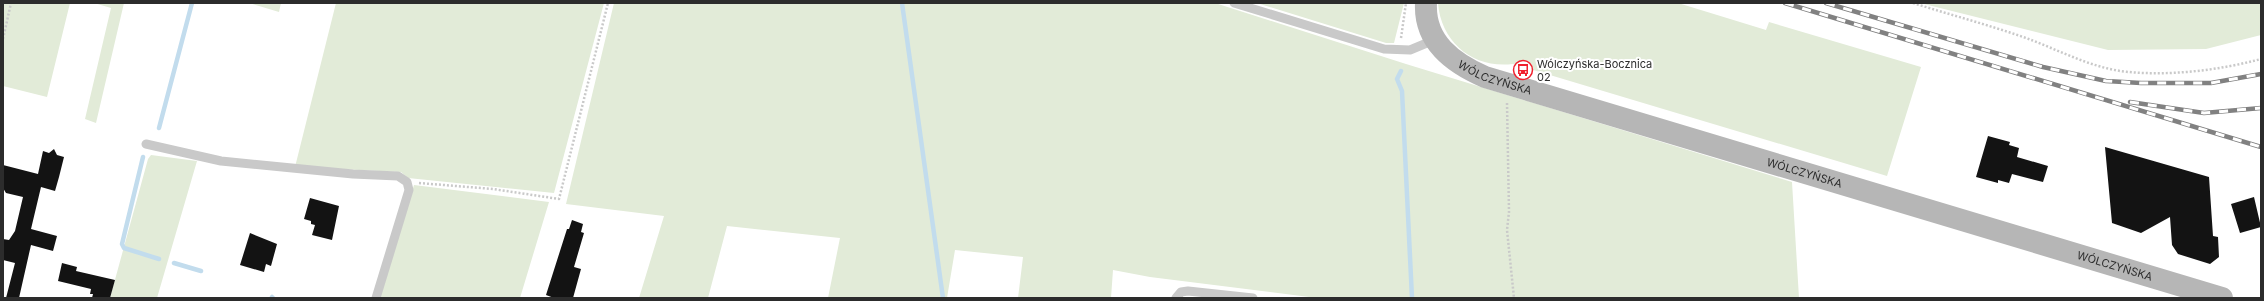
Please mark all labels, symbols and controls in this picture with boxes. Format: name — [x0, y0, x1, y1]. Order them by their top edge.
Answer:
street label: WÓLCZYŃSKA — [1455, 57, 1534, 98]
place label: Wólczyńska-Bocznica 02 — [1537, 57, 1652, 84]
bus stop icon: Wólczyńska-Bocznica 02 — [1512, 59, 1534, 81]
street label: WÓLCZYŃSKA — [1765, 155, 1844, 191]
street label: WÓLCZYŃSKA — [2075, 248, 2155, 284]

